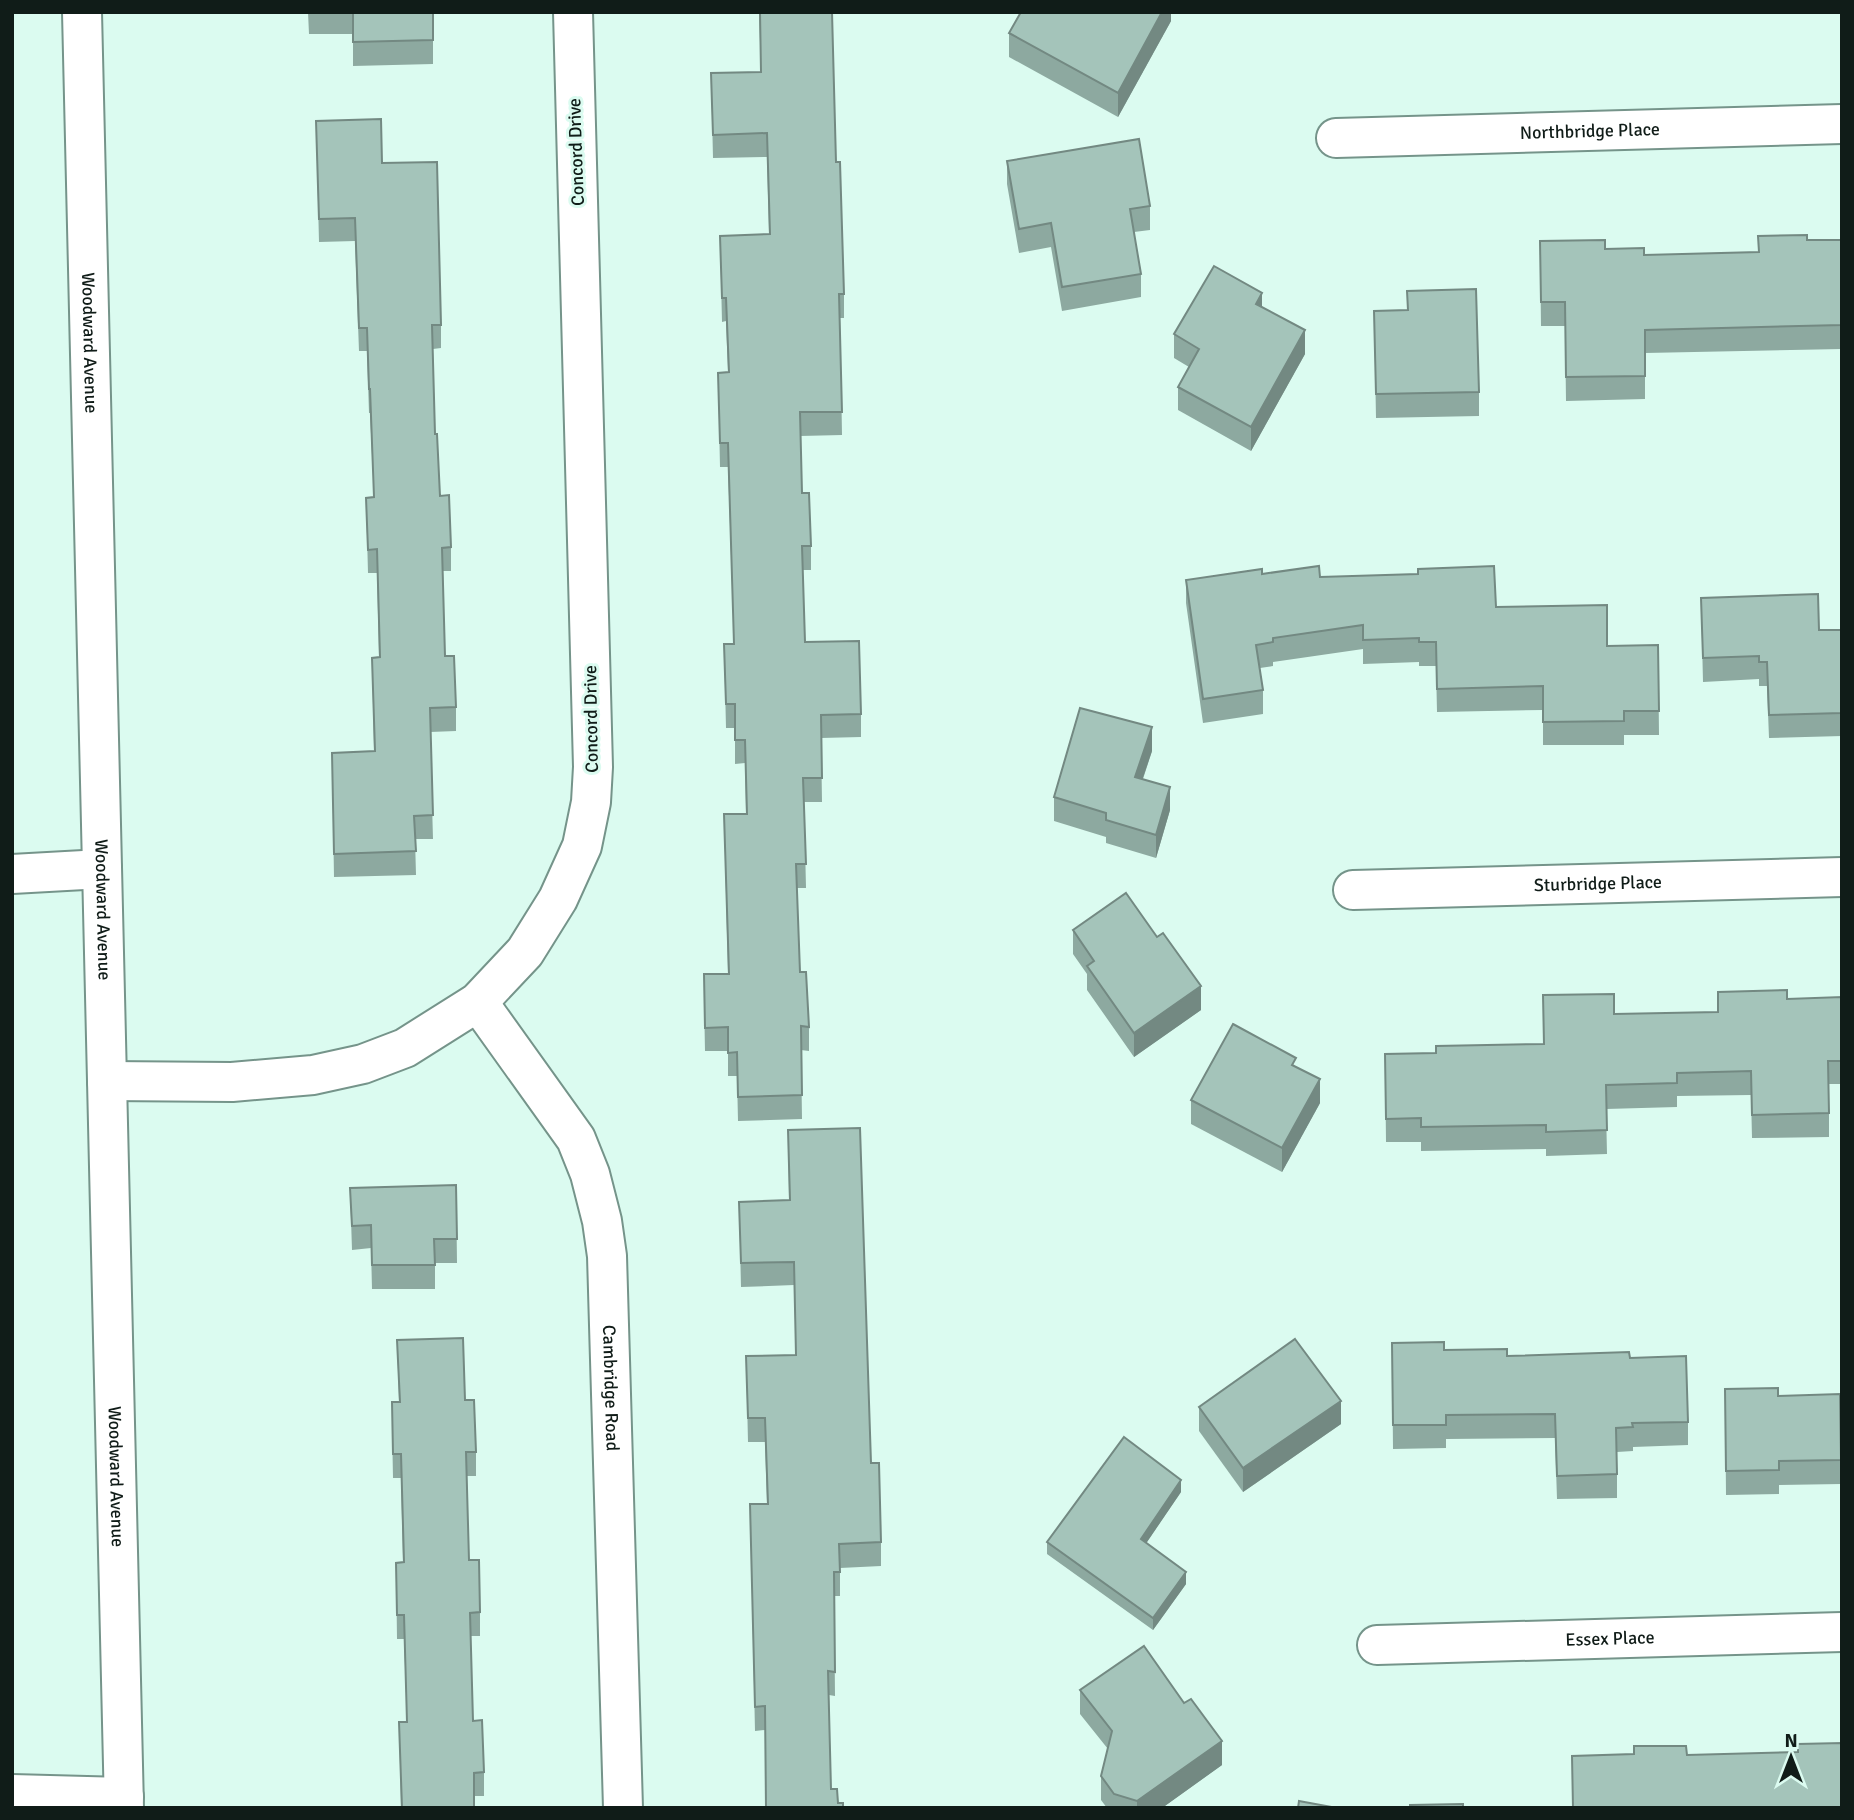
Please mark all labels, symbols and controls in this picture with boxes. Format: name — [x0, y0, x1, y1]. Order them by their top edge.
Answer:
street label: Concord Drive — [563, 98, 589, 206]
street label: Northbridge Place — [1520, 118, 1660, 144]
street label: Woodward Avenue — [77, 272, 102, 414]
street label: Concord Drive — [579, 665, 603, 773]
street label: Woodward Avenue — [90, 839, 116, 981]
street label: Sturbridge Place — [1534, 871, 1662, 896]
street label: Cambridge Road — [598, 1325, 624, 1451]
street label: Woodward Avenue — [104, 1406, 129, 1547]
street label: Essex Place — [1565, 1626, 1655, 1651]
north arrow — [1756, 1722, 1826, 1792]
text: N — [1784, 1729, 1798, 1753]

